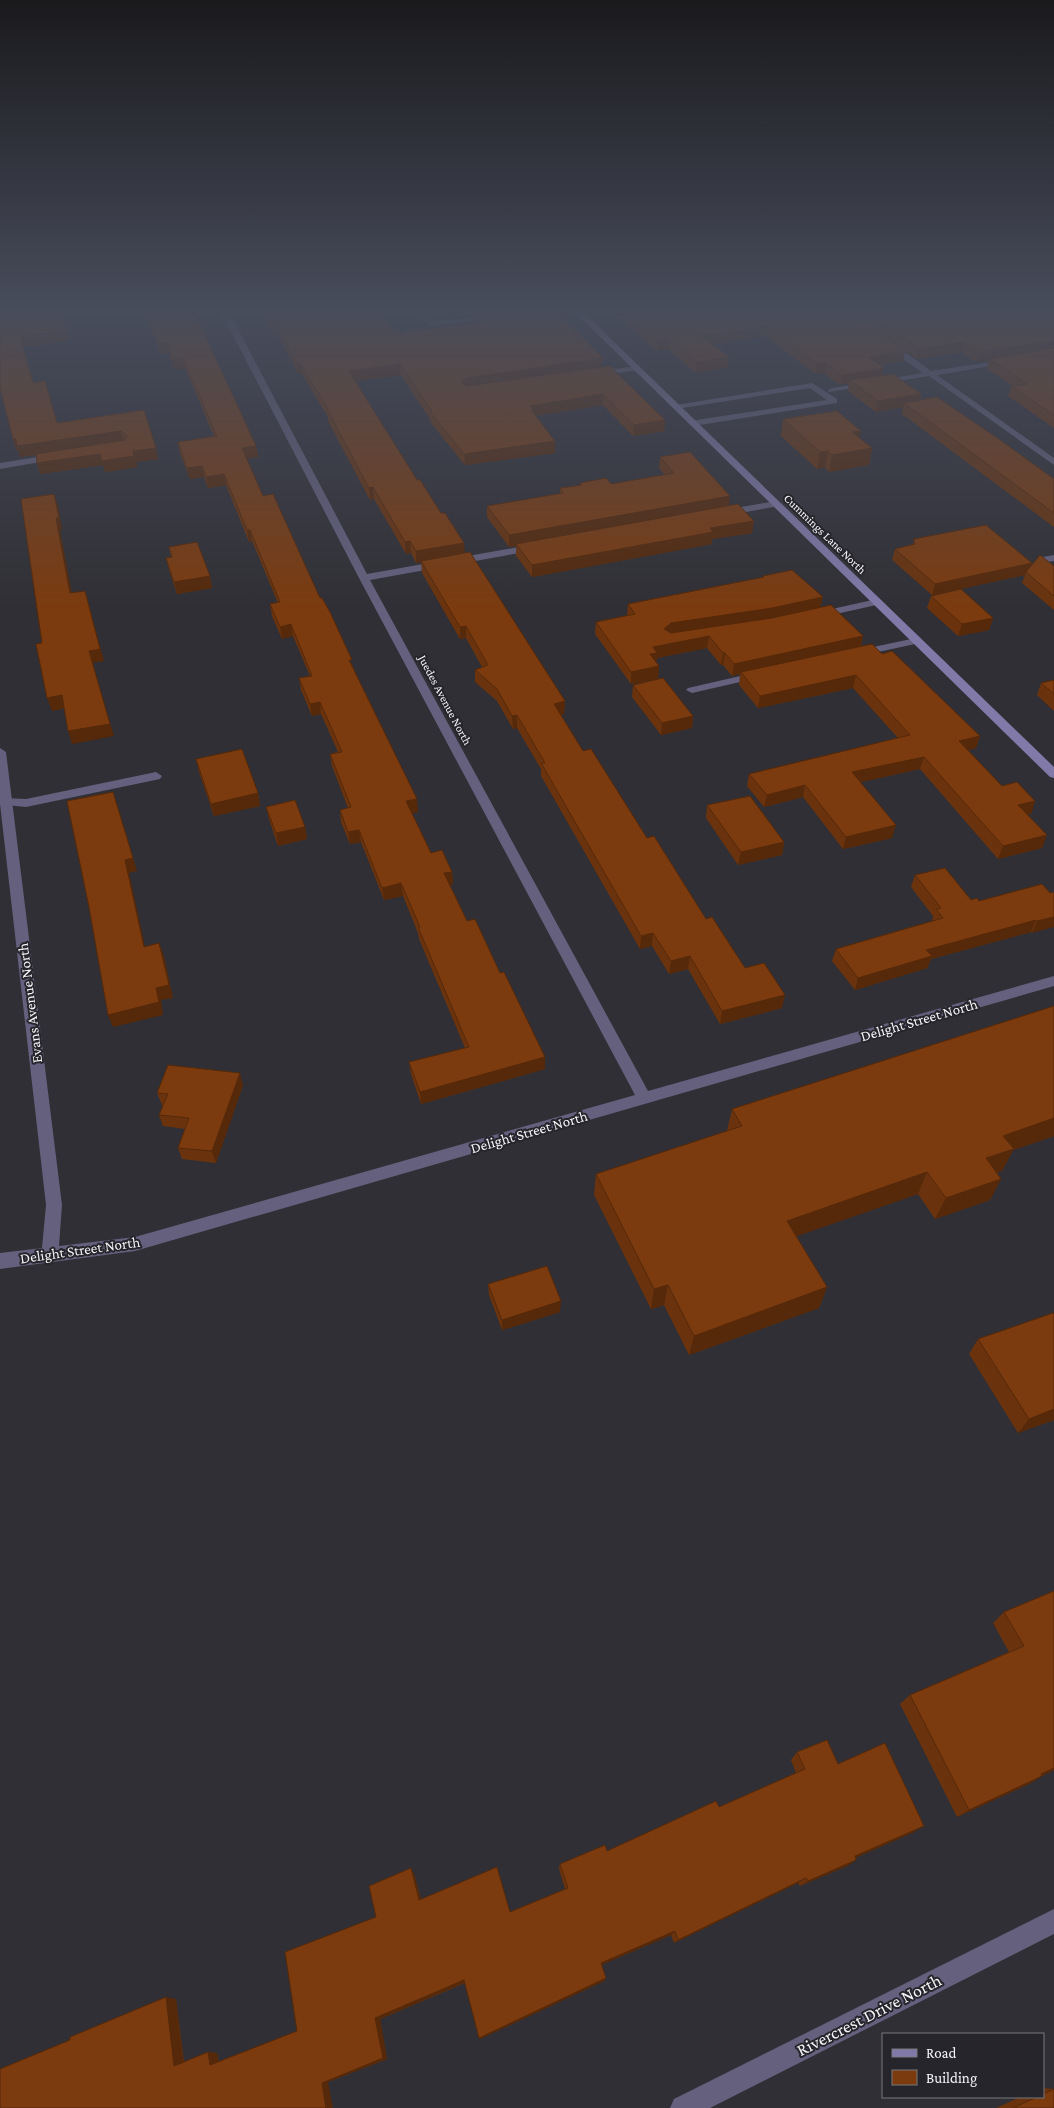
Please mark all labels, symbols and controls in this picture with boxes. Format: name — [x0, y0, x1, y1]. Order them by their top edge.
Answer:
street label: Cummings Lane North — [781, 491, 869, 577]
street label: Juedes Avenue North — [415, 652, 475, 748]
street label: Evans Avenue North — [15, 942, 45, 1064]
street label: Delight Street North — [859, 996, 980, 1045]
street label: Delight Street North — [469, 1108, 590, 1157]
street label: Delight Street North — [19, 1234, 141, 1267]
street label: Rivercrest Drive North — [793, 1970, 945, 2060]
legend — [882, 2033, 1044, 2098]
text: Road — [926, 2045, 957, 2061]
text: Building — [926, 2070, 977, 2087]

